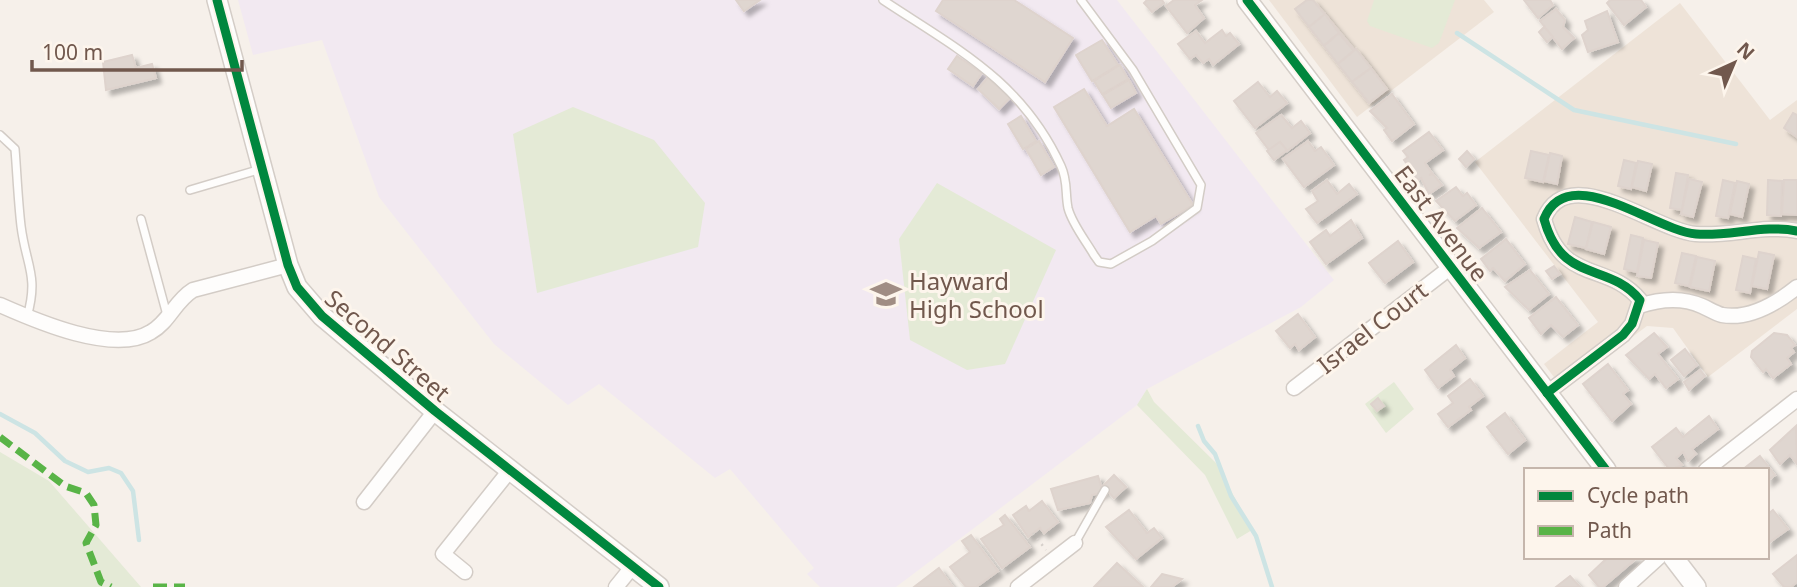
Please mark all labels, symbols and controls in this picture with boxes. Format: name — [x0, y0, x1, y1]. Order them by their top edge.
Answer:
scale bar — [32, 28, 242, 72]
north arrow — [1699, 28, 1769, 98]
text: N — [1731, 36, 1760, 65]
text: 100 m — [42, 38, 103, 66]
street label: East Avenue — [1387, 158, 1497, 288]
place label: Hayward High School — [909, 264, 1044, 325]
street label: Israel Court — [1310, 273, 1434, 381]
school or university icon: Hayward High School — [869, 277, 903, 311]
street label: Second Street — [318, 282, 458, 409]
legend — [1524, 468, 1769, 559]
text: Cycle path — [1587, 481, 1689, 509]
text: Path — [1587, 516, 1632, 544]

